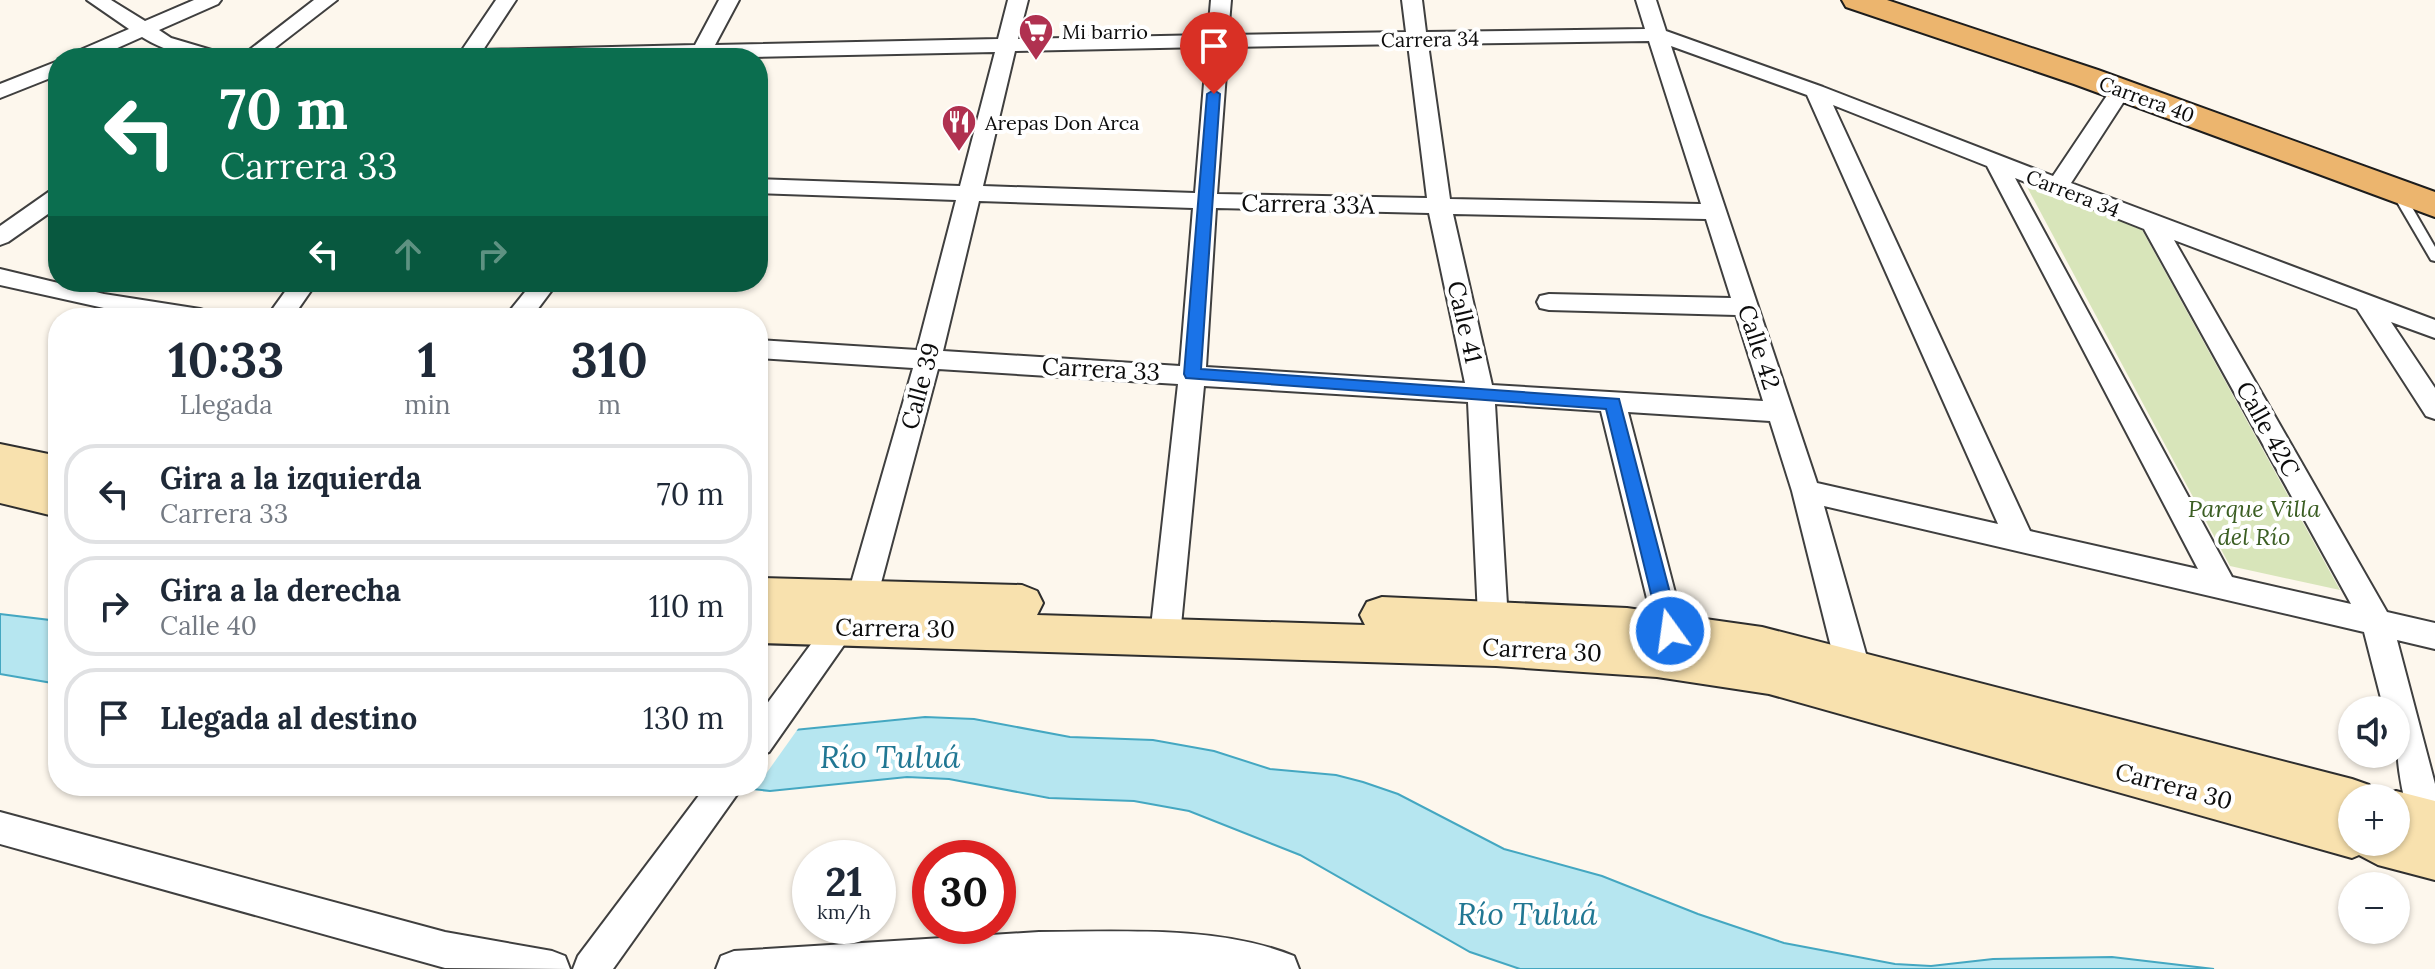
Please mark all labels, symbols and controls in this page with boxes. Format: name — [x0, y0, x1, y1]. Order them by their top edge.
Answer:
supermarket icon: Mi barrio — [1017, 12, 1055, 62]
pin — [1180, 12, 1248, 94]
place label: Mi barrio — [1062, 19, 1148, 44]
icon: arrive — [1192, 24, 1236, 68]
street label: Carrera 34 — [1381, 26, 1480, 52]
street label: Carrera 40 — [2096, 70, 2198, 128]
text: 70 m — [220, 73, 348, 144]
icon: left — [88, 80, 192, 184]
restaurant icon: Arepas Don Arca — [940, 103, 978, 153]
place label: Arepas Don Arca — [984, 110, 1140, 135]
text: Carrera 33 — [220, 143, 398, 189]
street label: Carrera 34 — [2023, 164, 2124, 222]
street label: Carrera 33A — [1241, 187, 1376, 221]
icon: left — [302, 232, 346, 276]
icon: ahead — [386, 232, 430, 276]
icon: right — [470, 232, 514, 276]
street label: Calle 41 — [1441, 278, 1489, 366]
street label: Calle 42 — [1731, 301, 1787, 393]
text: 10:33 — [168, 329, 284, 390]
text: 1 — [418, 329, 437, 390]
text: 310 — [571, 329, 648, 390]
street label: Calle 39 — [894, 339, 946, 433]
street label: Carrera 33 — [1041, 350, 1161, 388]
street label: Calle 42C — [2229, 376, 2307, 482]
text: Llegada — [180, 388, 273, 421]
text: min — [404, 388, 451, 421]
text: m — [598, 388, 621, 421]
text: Gira a la izquierda — [160, 459, 421, 497]
icon: left — [92, 472, 136, 516]
text: 70 m — [657, 475, 724, 513]
park label: Parque Villa del Río — [2188, 493, 2321, 552]
text: Carrera 33 — [160, 497, 288, 530]
text: Gira a la derecha — [160, 571, 401, 609]
icon: right — [92, 584, 136, 628]
text: 110 m — [649, 587, 724, 625]
position arrow — [1628, 589, 1712, 673]
text: Calle 40 — [160, 609, 257, 642]
street label: Carrera 30 — [835, 611, 955, 645]
street label: Carrera 30 — [1481, 631, 1603, 669]
icon: arrive — [92, 696, 136, 740]
map controls — [2338, 696, 2410, 944]
button: sound — [2338, 696, 2410, 768]
text: Llegada al destino — [160, 699, 417, 737]
text: 130 m — [643, 699, 724, 737]
water label: Río Tuluá — [820, 736, 961, 777]
street label: Carrera 30 — [2112, 756, 2236, 816]
button: + — [2338, 784, 2410, 856]
speed limit sign: 30 — [912, 840, 1016, 944]
text: 21 — [825, 856, 863, 907]
button: − — [2338, 872, 2410, 944]
water label: Río Tuluá — [1457, 893, 1598, 934]
text: km/h — [817, 899, 871, 924]

